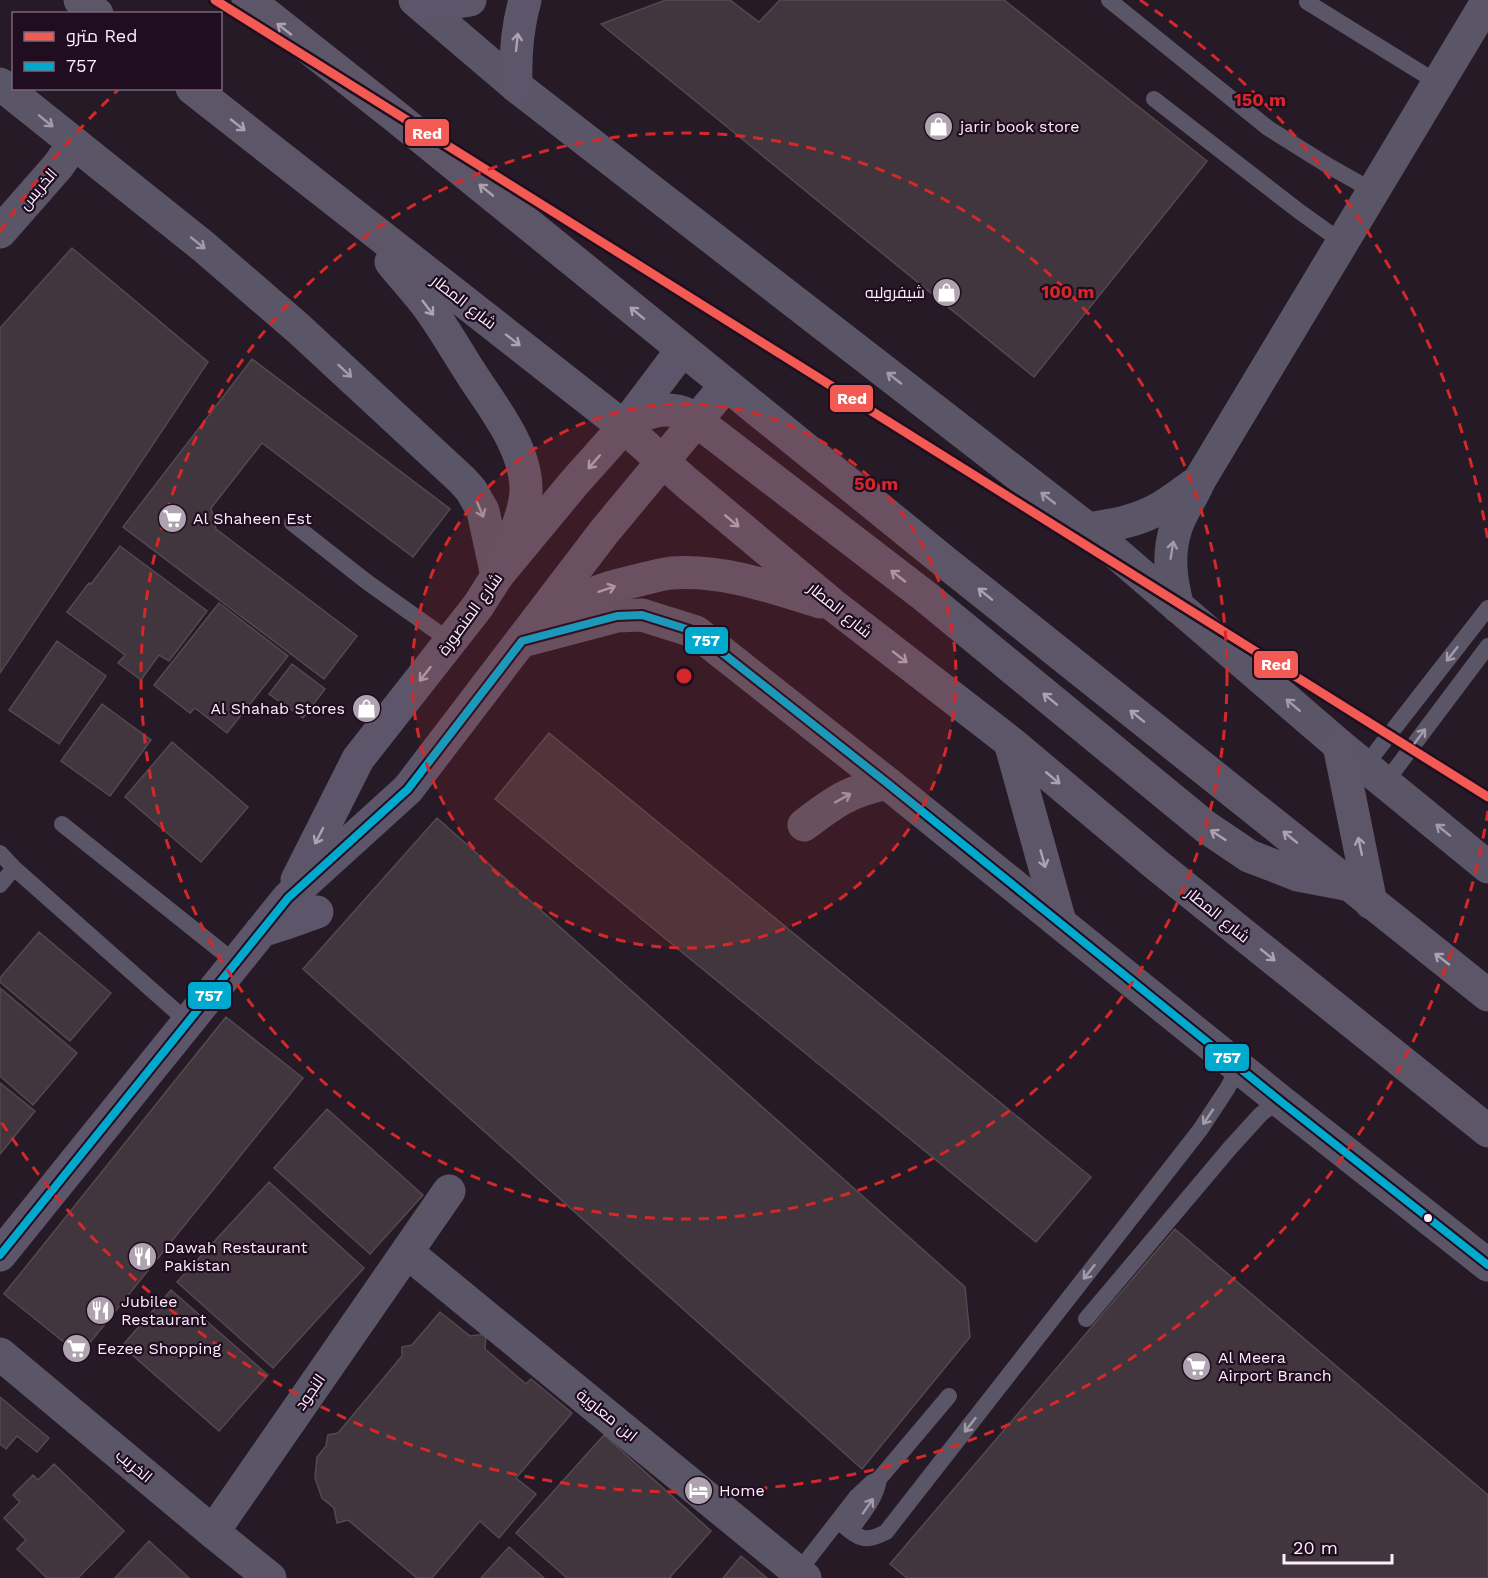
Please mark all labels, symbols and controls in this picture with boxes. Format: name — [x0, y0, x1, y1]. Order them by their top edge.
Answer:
legend — [12, 12, 222, 90]
one-way arrow — [277, 22, 293, 35]
text: مترو Red — [66, 25, 138, 47]
one-way arrow — [512, 33, 523, 53]
text: 757 — [66, 55, 97, 76]
text: 150 m — [1234, 89, 1286, 110]
shop icon: jarir book store — [923, 110, 955, 142]
one-way arrow — [38, 114, 54, 127]
place label: jarir book store — [958, 117, 1079, 136]
one-way arrow — [230, 118, 246, 131]
line badge: Red — [404, 118, 450, 147]
text: Red — [412, 124, 442, 143]
street label: الخريس — [15, 164, 62, 214]
one-way arrow — [478, 184, 494, 197]
one-way arrow — [190, 236, 206, 249]
street label: شارع المطار — [426, 270, 500, 335]
shop icon: شيفروليه — [930, 276, 962, 308]
text: 100 m — [1041, 281, 1095, 302]
place label: شيفروليه — [865, 283, 925, 302]
one-way arrow — [422, 300, 434, 316]
one-way arrow — [629, 307, 645, 320]
one-way arrow — [505, 334, 521, 347]
one-way arrow — [337, 364, 352, 378]
one-way arrow — [886, 372, 902, 385]
line badge: Red — [829, 384, 874, 413]
text: Red — [837, 389, 867, 408]
one-way arrow — [587, 453, 601, 469]
text: 50 m — [854, 473, 898, 494]
one-way arrow — [1040, 492, 1056, 505]
one-way arrow — [475, 500, 486, 518]
supermarket icon: Al Shaheen Est — [156, 502, 188, 534]
place label: Al Shaheen Est — [193, 509, 312, 528]
one-way arrow — [724, 514, 739, 528]
one-way arrow — [1166, 540, 1177, 560]
street label: شارع المنصورة — [434, 569, 508, 660]
one-way arrow — [890, 570, 906, 583]
street label: شارع المطار — [802, 578, 876, 643]
one-way arrow — [597, 582, 616, 593]
one-way arrow — [977, 587, 993, 600]
line badge: 757 — [684, 626, 729, 655]
text: 757 — [692, 631, 720, 650]
one-way arrow — [1446, 646, 1459, 662]
line badge: Red — [1253, 650, 1299, 679]
one-way arrow — [891, 651, 907, 663]
text: Red — [1261, 655, 1291, 674]
one-way arrow — [419, 665, 431, 681]
centre of rings — [674, 666, 694, 686]
shop icon: Al Shahab Stores — [350, 692, 382, 724]
one-way arrow — [1042, 693, 1058, 706]
place label: Al Shahab Stores — [210, 699, 345, 718]
one-way arrow — [1285, 699, 1301, 712]
one-way arrow — [1129, 709, 1145, 722]
one-way arrow — [1414, 728, 1427, 744]
one-way arrow — [1045, 771, 1061, 784]
one-way arrow — [833, 792, 851, 803]
one-way arrow — [1436, 823, 1451, 837]
one-way arrow — [313, 827, 324, 845]
one-way arrow — [1209, 828, 1226, 841]
one-way arrow — [1282, 831, 1298, 844]
one-way arrow — [1353, 837, 1365, 856]
one-way arrow — [1037, 849, 1049, 868]
street label: شارع المطار — [1180, 883, 1254, 948]
one-way arrow — [1260, 948, 1276, 961]
one-way arrow — [1434, 952, 1450, 965]
line badge: 757 — [187, 981, 232, 1010]
text: 757 — [195, 986, 223, 1005]
line badge: 757 — [1204, 1043, 1250, 1072]
text: 757 — [1213, 1048, 1241, 1067]
one-way arrow — [1202, 1108, 1214, 1125]
unlabelled marker — [1422, 1212, 1434, 1224]
place label: Dawah Restaurant Pakistan — [164, 1238, 308, 1275]
restaurant icon: Dawah Restaurant Pakistan — [127, 1240, 159, 1272]
one-way arrow — [1083, 1263, 1096, 1279]
place label: Jubilee Restaurant — [121, 1292, 207, 1329]
restaurant icon: Jubilee Restaurant — [84, 1294, 116, 1326]
supermarket icon: Eezee Shopping — [60, 1332, 92, 1364]
place label: Eezee Shopping — [97, 1339, 221, 1358]
place label: Al Meera Airport Branch — [1218, 1348, 1332, 1385]
supermarket icon: Al Meera Airport Branch — [1181, 1350, 1213, 1382]
street label: النجود — [291, 1370, 329, 1414]
street label: ابن معاوية — [572, 1385, 641, 1446]
one-way arrow — [963, 1417, 976, 1433]
street label: الخريب — [112, 1445, 156, 1487]
hotel icon: Home — [682, 1474, 714, 1506]
place label: Home — [719, 1481, 765, 1500]
one-way arrow — [862, 1498, 874, 1515]
scale bar — [1284, 1527, 1392, 1565]
text: 20 m — [1293, 1537, 1338, 1558]

